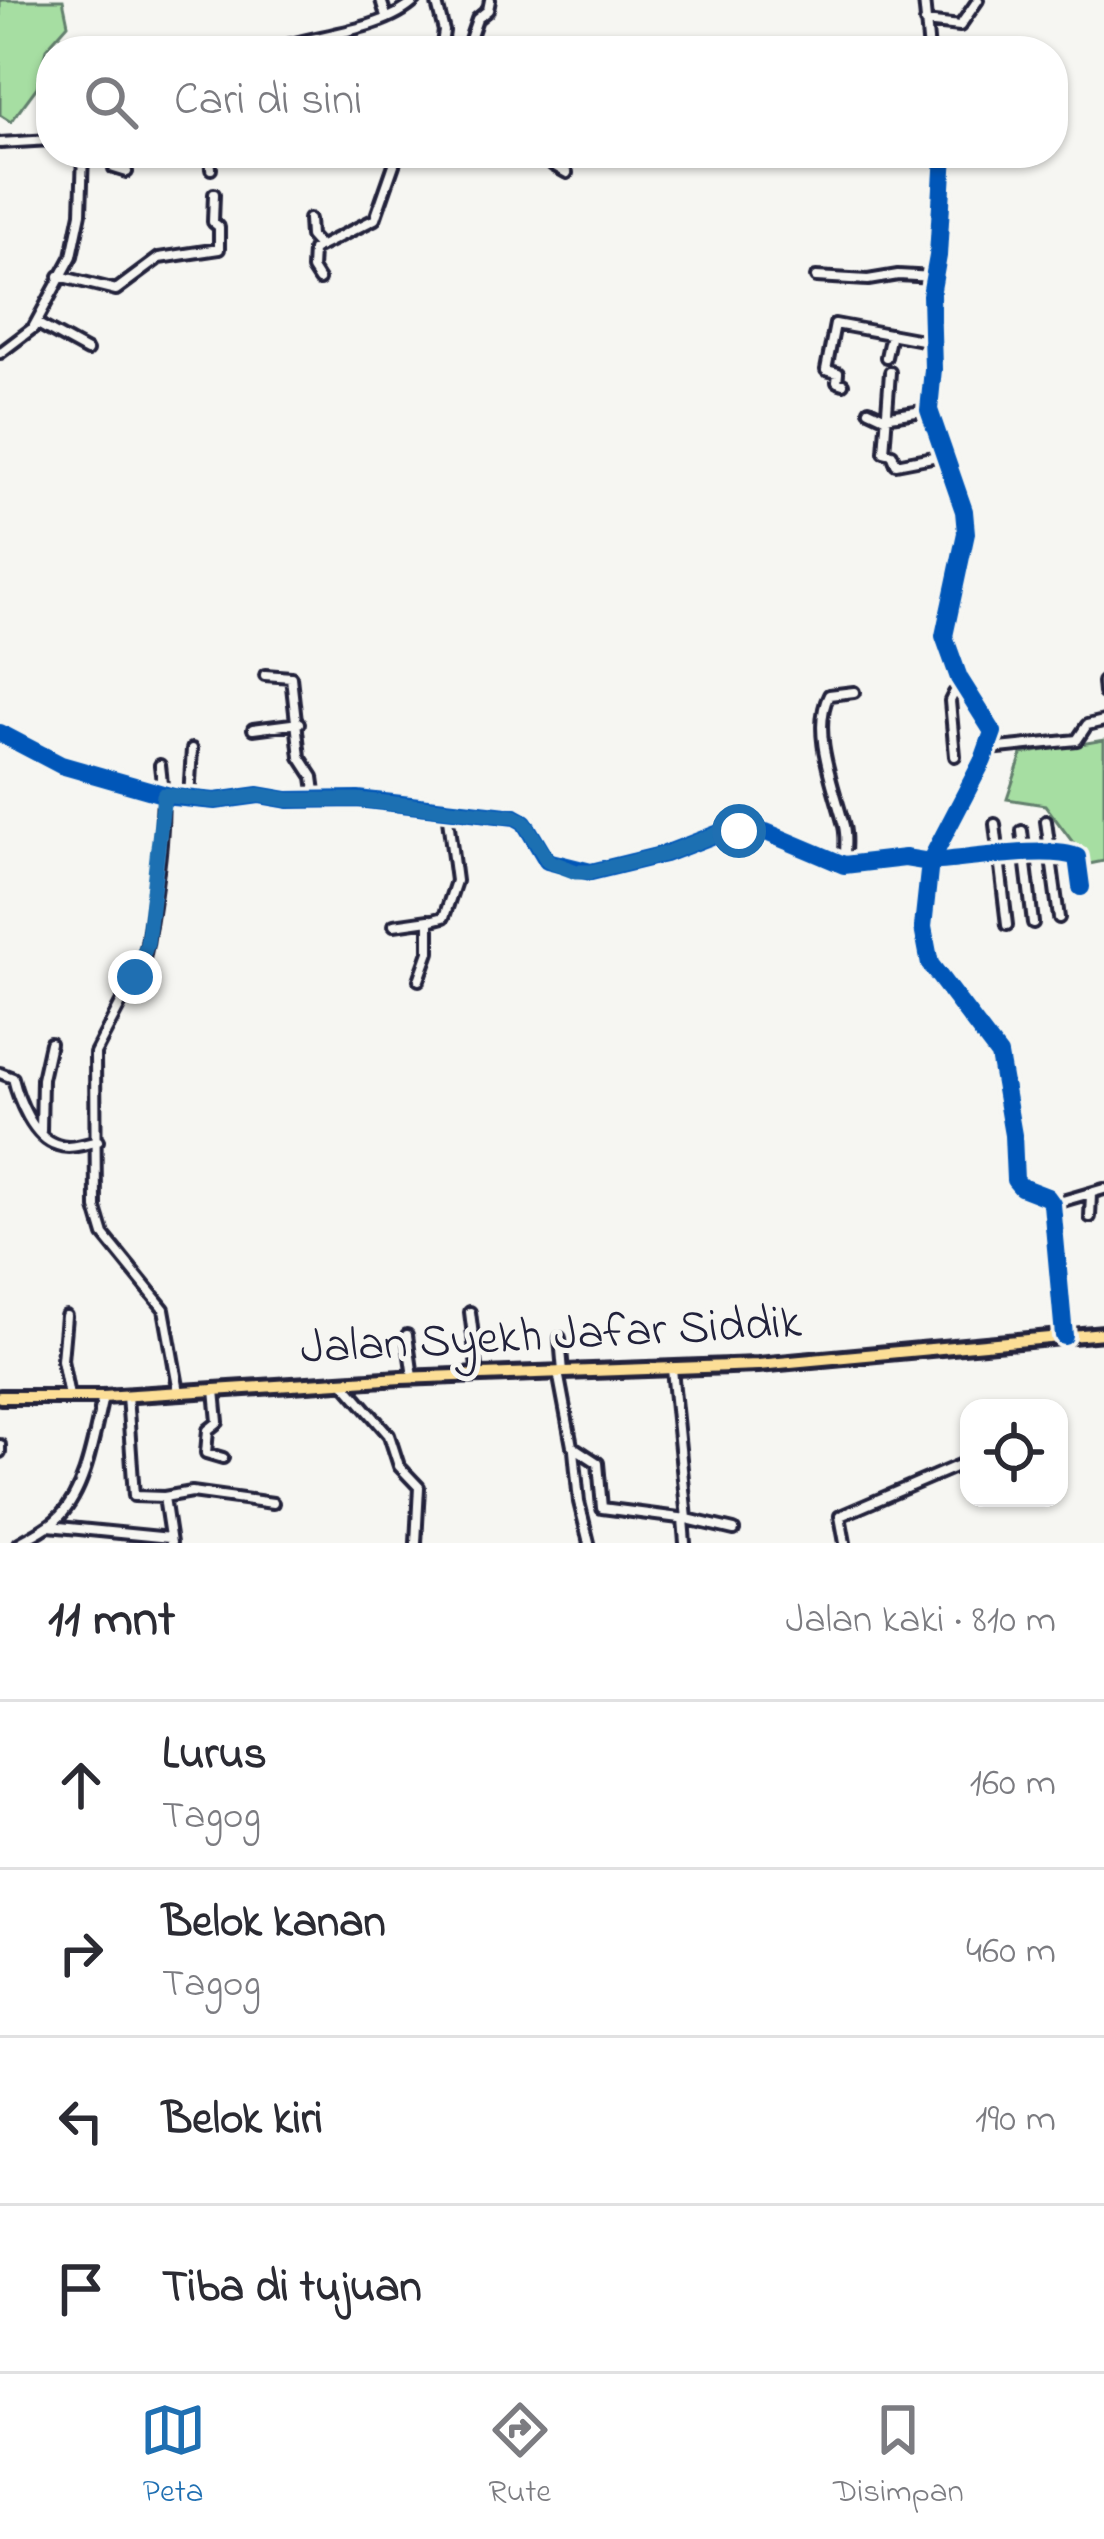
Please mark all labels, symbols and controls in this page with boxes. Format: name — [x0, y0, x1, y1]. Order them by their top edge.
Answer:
search box — [36, 36, 1068, 168]
icon: search — [78, 69, 144, 135]
text: Cari di sini — [174, 69, 362, 135]
route start — [712, 804, 766, 858]
route end — [108, 950, 162, 1004]
street label: Jalan Syekh Jafar Siddik — [299, 1289, 804, 1385]
map controls — [960, 1399, 1068, 1507]
button: locate — [960, 1399, 1068, 1507]
text: 11 mnt — [48, 1584, 175, 1659]
text: Jalan kaki · 810 m — [785, 1593, 1056, 1650]
text: Lurus — [162, 1723, 267, 1789]
icon: ahead — [48, 1752, 114, 1818]
text: 160 m — [970, 1756, 1056, 1813]
text: Tagog — [162, 1789, 261, 1846]
text: Belok kanan — [162, 1891, 386, 1957]
icon: right — [48, 1920, 114, 1986]
text: 460 m — [966, 1924, 1056, 1981]
text: Tagog — [162, 1957, 261, 2014]
icon: left — [48, 2088, 114, 2154]
text: Belok kiri — [162, 2088, 323, 2154]
text: 190 m — [975, 2092, 1056, 2149]
icon: arrive — [48, 2256, 114, 2322]
text: Tiba di tujuan — [162, 2256, 422, 2322]
tab: Peta — [140, 2397, 206, 2517]
tab: Rute — [487, 2397, 553, 2517]
tab: Disimpan — [833, 2397, 964, 2517]

